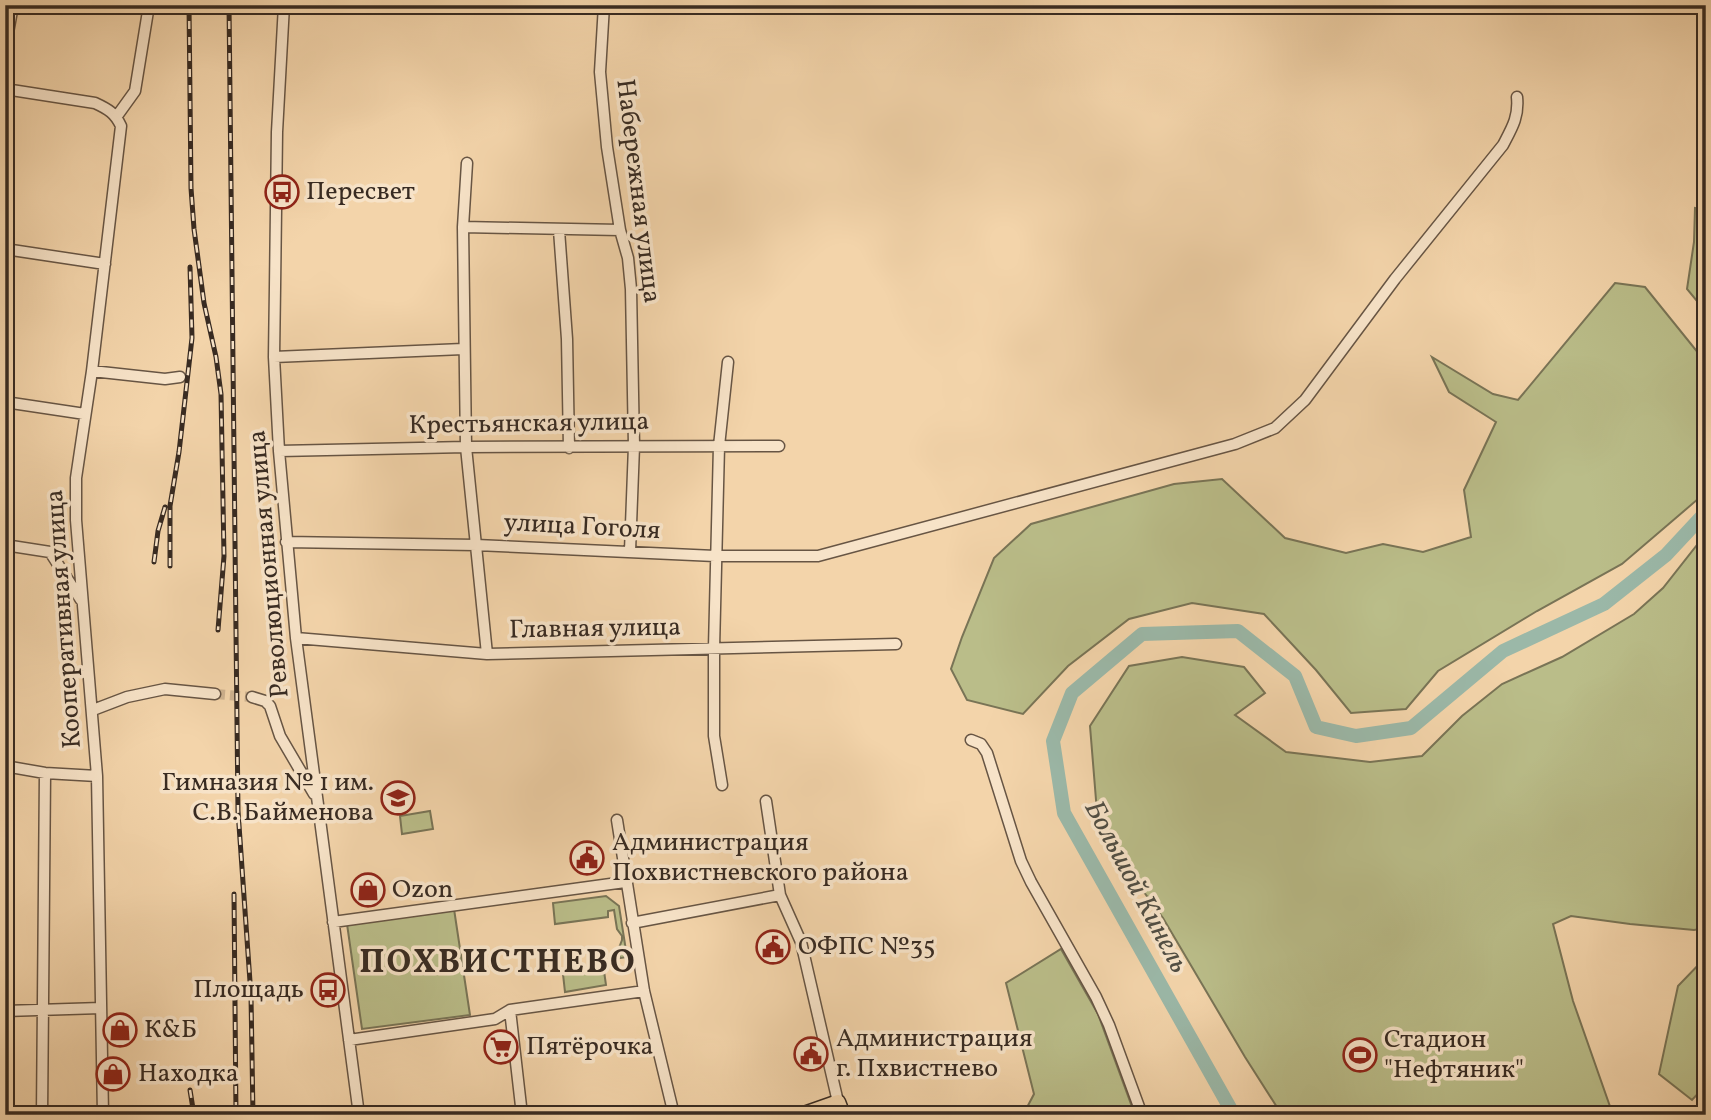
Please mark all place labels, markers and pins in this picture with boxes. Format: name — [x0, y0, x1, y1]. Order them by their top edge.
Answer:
bus stop icon: Пересвет — [263, 173, 301, 211]
place label: Пересвет — [306, 174, 415, 210]
place label: Гимназия № 1 им. С.В. Байменова — [162, 765, 374, 831]
school or university icon: Гимназия № 1 им. С.В. Байменова — [379, 779, 417, 817]
place label: Администрация Похвистневского района — [612, 825, 909, 891]
public building icon: Администрация Похвистневского района — [568, 839, 606, 877]
shop icon: Ozon — [349, 871, 387, 909]
place label: Ozon — [392, 872, 453, 908]
public building icon: ОФПС №35 — [754, 928, 792, 966]
place label: ОФПС №35 — [798, 929, 936, 965]
bus stop icon: Площадь — [309, 971, 347, 1009]
place label: Площадь — [193, 972, 304, 1008]
shop icon: К&Б — [101, 1011, 139, 1049]
place label: К&Б — [144, 1012, 197, 1048]
place label: Администрация г. Пхвистнево — [836, 1021, 1032, 1087]
place label: Стадион "Нефтяник" — [1384, 1022, 1524, 1088]
supermarket icon: Пятёрочка — [482, 1028, 520, 1066]
place label: Пятёрочка — [526, 1029, 654, 1065]
public building icon: Администрация г. Пхвистнево — [792, 1035, 830, 1073]
sports icon: Стадион "Нефтяник" — [1341, 1036, 1379, 1074]
shop icon: Находка — [94, 1055, 132, 1093]
place label: Находка — [138, 1056, 239, 1092]

